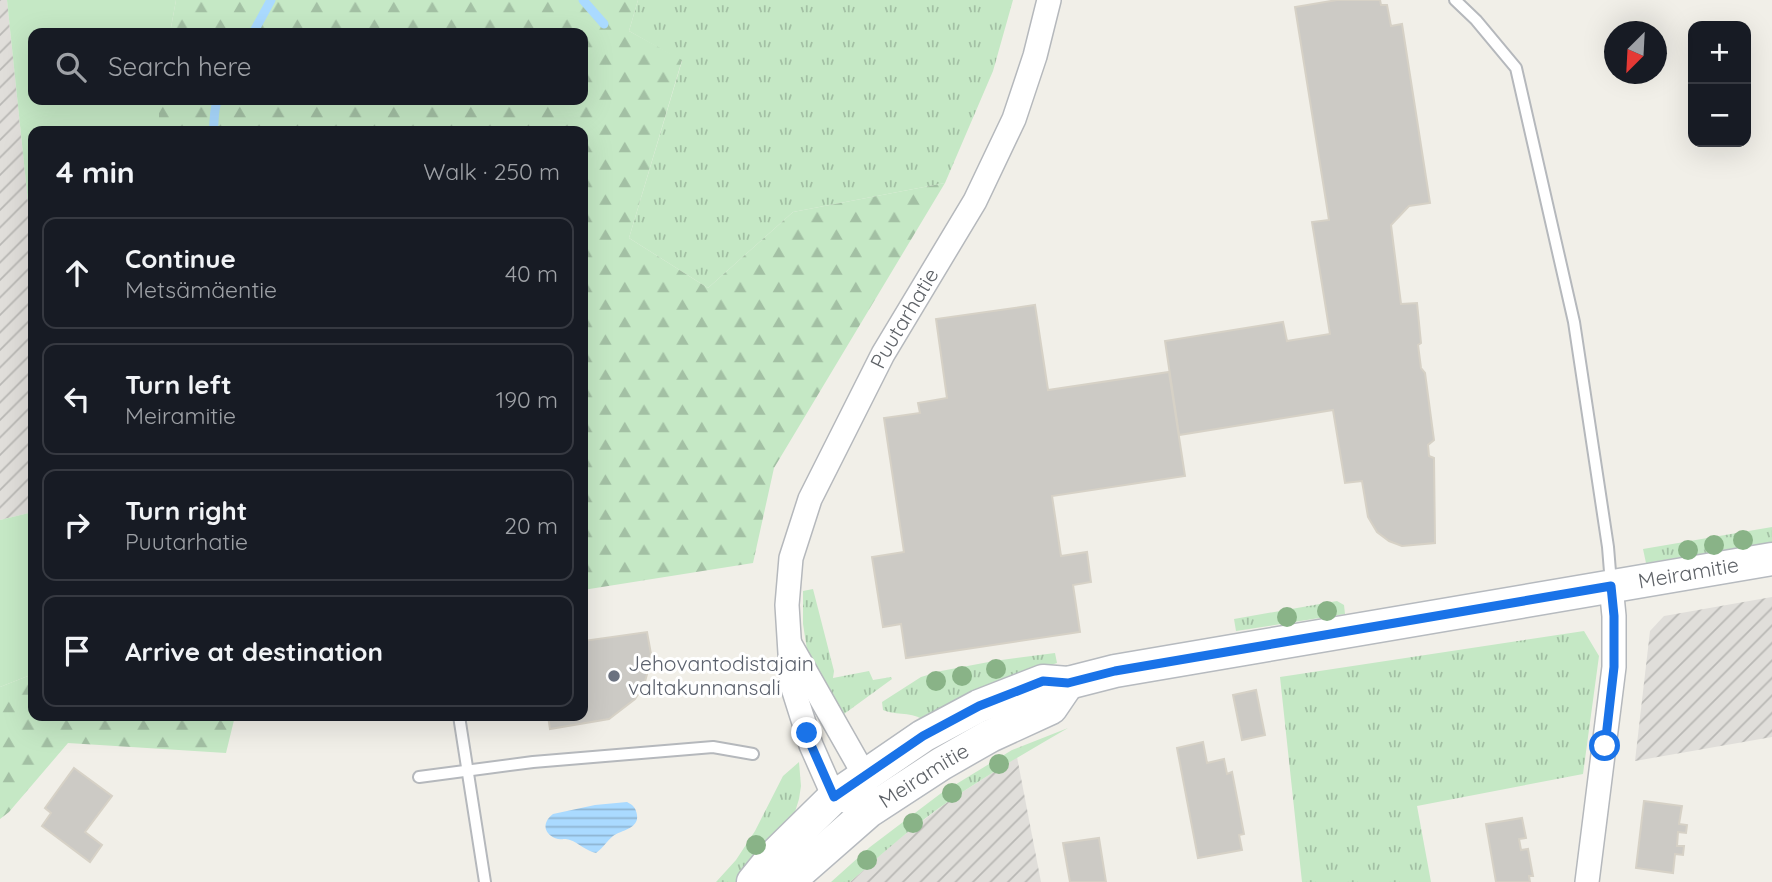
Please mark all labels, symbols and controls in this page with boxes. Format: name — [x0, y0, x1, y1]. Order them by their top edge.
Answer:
north arrow — [1604, 21, 1667, 84]
map controls — [1688, 21, 1751, 147]
button: + — [1688, 21, 1751, 84]
search box — [28, 28, 588, 105]
icon: search — [52, 48, 90, 86]
text: Search here — [108, 50, 252, 83]
button: − — [1688, 84, 1751, 147]
text: 4 min — [56, 153, 135, 191]
text: Walk · 250 m — [423, 157, 560, 186]
text: Continue — [125, 242, 236, 275]
icon: ahead — [58, 254, 96, 292]
text: 40 m — [505, 259, 558, 288]
street label: Puutarhatie — [864, 263, 944, 372]
text: Metsämäentie — [125, 275, 277, 304]
text: Turn left — [125, 368, 232, 401]
icon: left — [58, 380, 96, 418]
text: 190 m — [496, 385, 558, 414]
text: Meiramitie — [125, 401, 236, 430]
text: Turn right — [125, 494, 247, 527]
icon: right — [58, 506, 96, 544]
text: 20 m — [504, 511, 558, 540]
text: Puutarhatie — [125, 527, 248, 556]
street label: Meiramitie — [1636, 551, 1740, 594]
icon: arrive — [58, 632, 96, 670]
text: Arrive at destination — [125, 635, 383, 668]
place label: Jehovantodistajain valtakunnansali — [628, 650, 814, 700]
marker: Jehovantodistajain valtakunnansali — [606, 668, 622, 684]
route end — [791, 717, 822, 748]
route start — [1589, 730, 1620, 761]
street label: Meiramitie — [874, 737, 973, 813]

